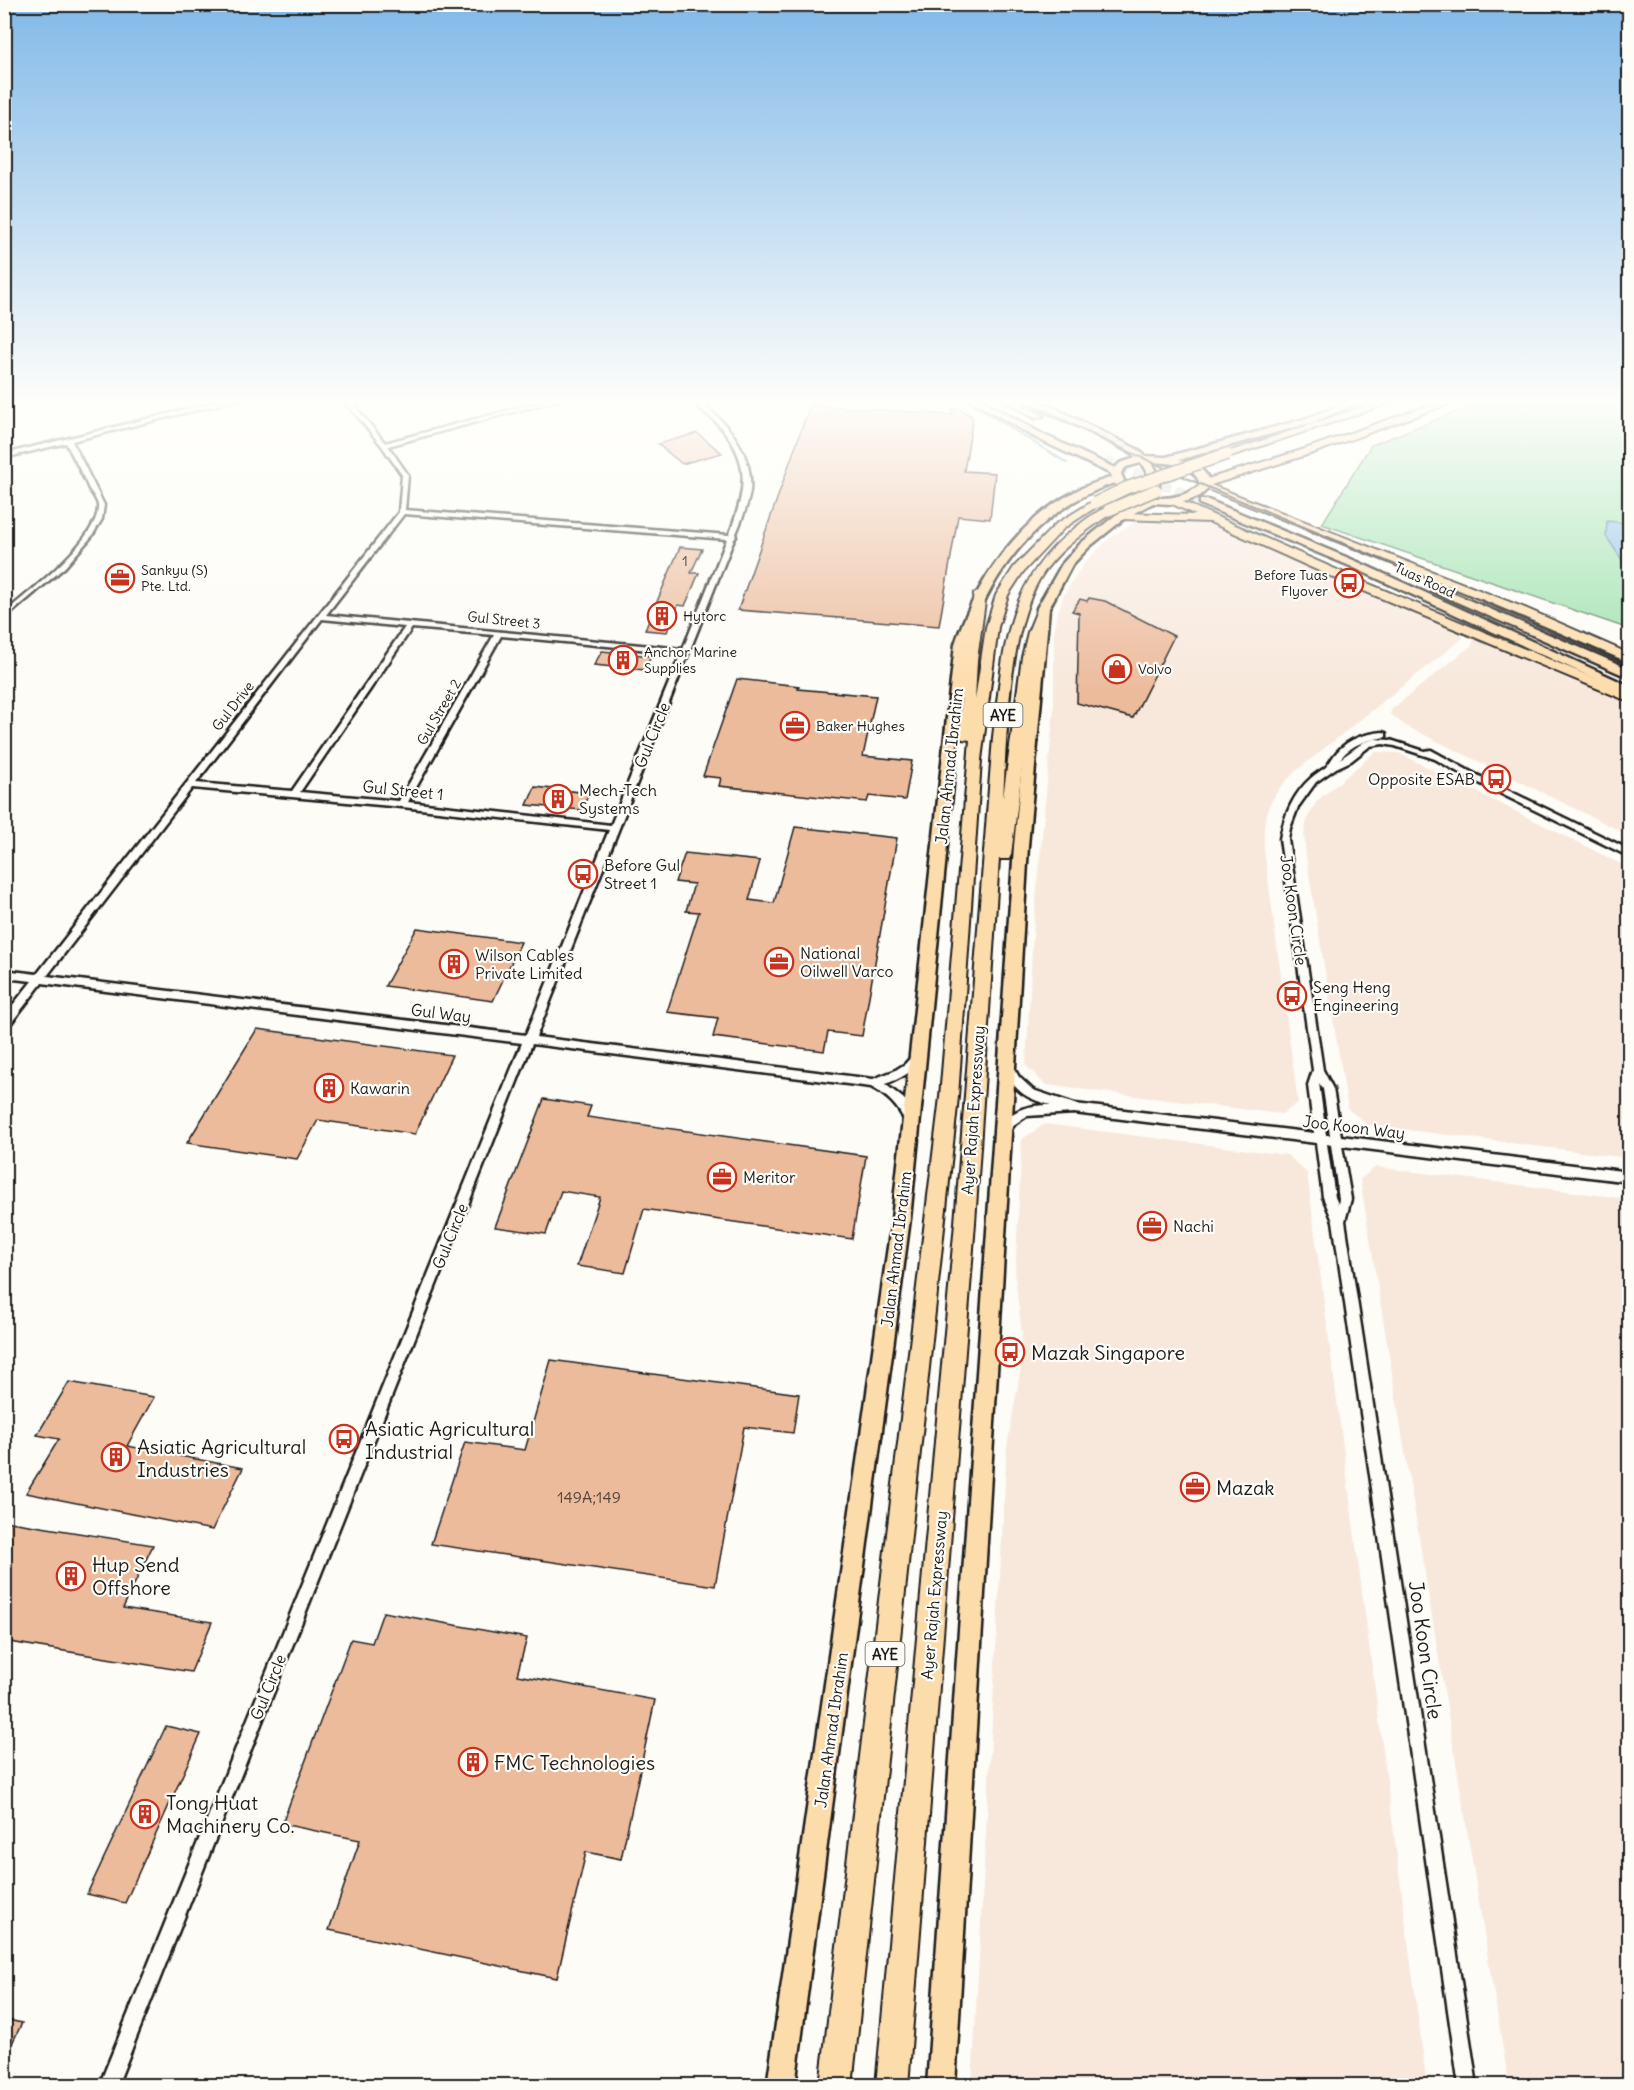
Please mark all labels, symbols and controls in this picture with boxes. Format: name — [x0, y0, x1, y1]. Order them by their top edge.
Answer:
house number: 1 — [682, 552, 688, 570]
street label: Tuas Road — [1392, 558, 1458, 602]
place label: Sankyu (S) Pte. Ltd. — [141, 561, 208, 595]
office icon: Sankyu (S) Pte. Ltd. — [104, 562, 136, 594]
place label: Before Tuas Flyover — [1254, 566, 1328, 600]
bus stop icon: Before Tuas Flyover — [1333, 567, 1365, 599]
building icon: Hytorc — [646, 600, 678, 632]
street label: Gul Street 3 — [467, 607, 541, 633]
place label: Hytorc — [683, 607, 726, 625]
place label: Anchor Marine Supplies — [644, 643, 737, 677]
building icon: Anchor Marine Supplies — [607, 644, 639, 676]
shop icon: Volvo — [1101, 653, 1133, 685]
place label: Volvo — [1138, 660, 1172, 678]
street label: Gul Street 2 — [413, 676, 465, 748]
street label: Gul Drive — [208, 678, 258, 734]
street label: Jalan Ahmad Ibrahim — [931, 687, 967, 845]
street label: Gul Circle — [630, 699, 674, 771]
road number: AYE — [984, 703, 1022, 727]
office icon: Baker Hughes — [779, 710, 811, 742]
place label: Baker Hughes — [816, 717, 905, 735]
bus stop icon: Opposite ESAB — [1480, 763, 1512, 795]
place label: Opposite ESAB — [1368, 769, 1475, 789]
street label: Gul Street 1 — [362, 776, 444, 804]
place label: Mech-Tech Systems — [579, 780, 657, 818]
building icon: Mech-Tech Systems — [542, 783, 574, 815]
street label: Joo Koon Circle — [1276, 853, 1312, 967]
place label: Before Gul Street 1 — [604, 855, 680, 893]
bus stop icon: Before Gul Street 1 — [567, 858, 599, 890]
place label: National Oilwell Varco — [800, 943, 894, 981]
place label: Wilson Cables Private Limited — [475, 945, 582, 983]
office icon: National Oilwell Varco — [763, 946, 795, 978]
building icon: Wilson Cables Private Limited — [438, 948, 470, 980]
place label: Seng Heng Engineering — [1313, 977, 1399, 1015]
bus stop icon: Seng Heng Engineering — [1276, 980, 1308, 1012]
street label: Gul Way — [410, 999, 472, 1027]
street label: Ayer Rajah Expressway — [957, 1025, 989, 1195]
building icon: Kawarin — [313, 1072, 345, 1104]
place label: Kawarin — [350, 1078, 410, 1098]
street label: Joo Koon Way — [1302, 1111, 1406, 1143]
office icon: Meritor — [706, 1161, 738, 1193]
place label: Meritor — [743, 1167, 796, 1187]
street label: Jalan Ahmad Ibrahim — [877, 1170, 915, 1328]
street label: Gul Circle — [428, 1200, 472, 1272]
office icon: Nachi — [1136, 1210, 1168, 1242]
place label: Nachi — [1173, 1216, 1214, 1236]
bus stop icon: Mazak Singapore — [994, 1336, 1026, 1368]
place label: Mazak Singapore — [1031, 1340, 1185, 1365]
place label: Asiatic Agricultural Industrial — [365, 1416, 534, 1464]
bus stop icon: Asiatic Agricultural Industrial — [328, 1423, 360, 1455]
place label: Asiatic Agricultural Industries — [137, 1434, 306, 1482]
building icon: Asiatic Agricultural Industries — [100, 1441, 132, 1473]
office icon: Mazak — [1179, 1471, 1211, 1503]
place label: Mazak — [1216, 1475, 1275, 1500]
house number: 149A;149 — [557, 1487, 621, 1507]
street label: Ayer Rajah Expressway — [917, 1510, 951, 1680]
place label: Hup Send Offshore — [92, 1552, 180, 1600]
building icon: Hup Send Offshore — [55, 1560, 87, 1592]
street label: Joo Koon Circle — [1404, 1579, 1448, 1721]
road number: AYE — [866, 1642, 904, 1666]
street label: Gul Circle — [246, 1651, 290, 1723]
street label: Jalan Ahmad Ibrahim — [810, 1651, 852, 1809]
building icon: FMC Technologies — [457, 1746, 489, 1778]
place label: FMC Technologies — [494, 1750, 655, 1775]
place label: Tong Huat Machinery Co. — [166, 1790, 295, 1838]
building icon: Tong Huat Machinery Co. — [129, 1798, 161, 1830]

